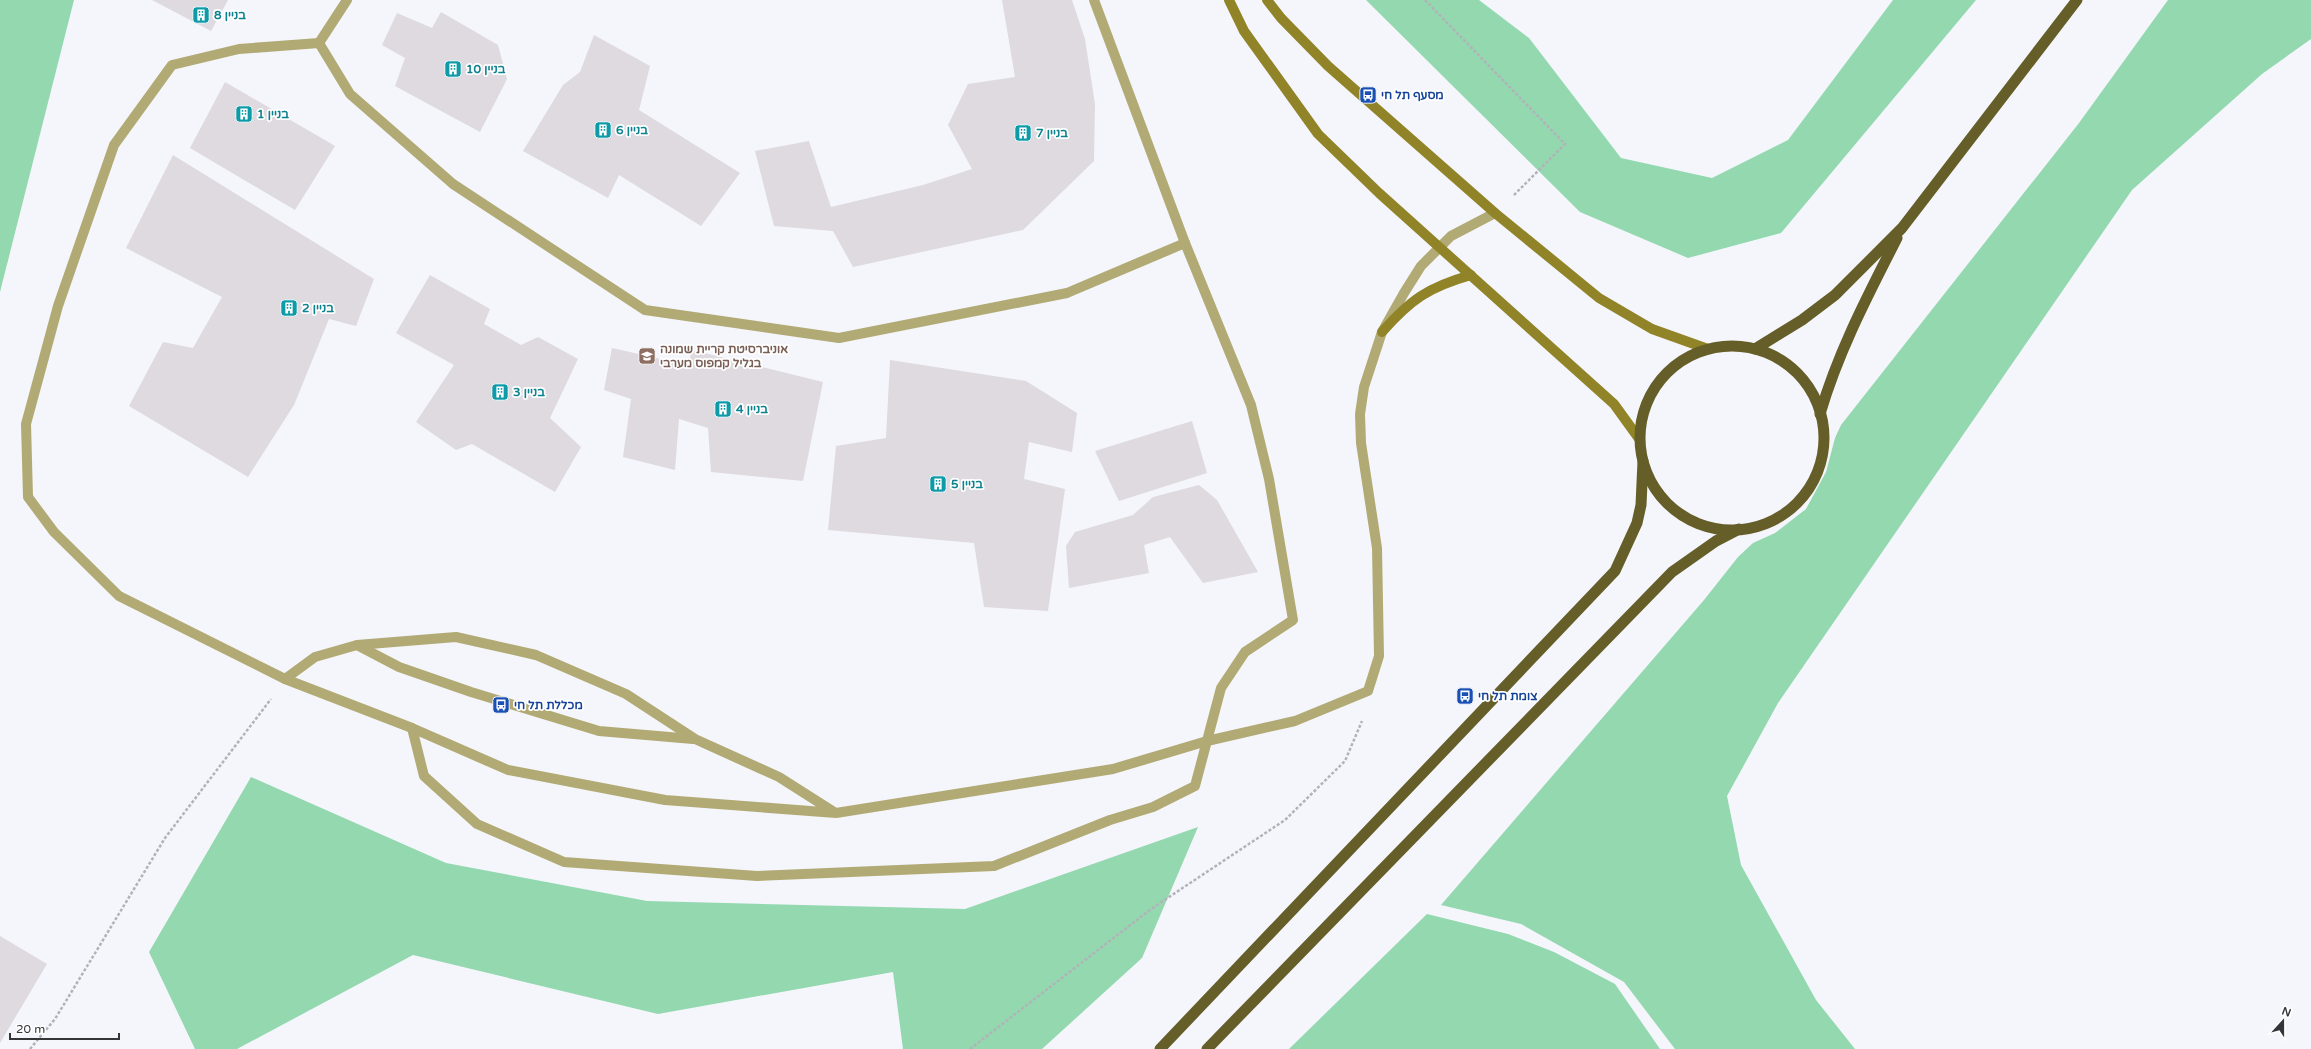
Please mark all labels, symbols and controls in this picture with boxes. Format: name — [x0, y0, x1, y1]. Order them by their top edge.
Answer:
building icon: בניין 8 — [191, 5, 211, 25]
place label: בניין 8 — [214, 8, 246, 22]
building icon: בניין 10 — [443, 59, 463, 79]
place label: בניין 10 — [466, 62, 506, 76]
bus stop icon: מסעף תל חי — [1358, 85, 1378, 105]
place label: מסעף תל חי — [1381, 88, 1444, 102]
building icon: בניין 1 — [234, 104, 254, 124]
place label: בניין 1 — [257, 107, 289, 121]
building icon: בניין 6 — [593, 120, 613, 140]
place label: בניין 6 — [616, 123, 648, 137]
building icon: בניין 7 — [1013, 123, 1033, 143]
place label: בניין 7 — [1036, 126, 1068, 140]
building icon: בניין 2 — [279, 298, 299, 318]
place label: בניין 2 — [302, 301, 334, 315]
place label: אוניברסיטת קריית שמונה בגליל קמפוס מערבי — [660, 342, 788, 370]
school or university icon: אוניברסיטת קריית שמונה בגליל קמפוס מערבי — [637, 346, 657, 366]
building icon: בניין 3 — [490, 382, 510, 402]
place label: בניין 3 — [513, 385, 545, 399]
building icon: בניין 4 — [713, 399, 733, 419]
place label: בניין 4 — [736, 402, 768, 416]
building icon: בניין 5 — [928, 474, 948, 494]
place label: בניין 5 — [951, 477, 983, 491]
bus stop icon: צומת תל חי — [1455, 686, 1475, 706]
place label: צומת תל חי — [1478, 689, 1538, 703]
bus stop icon: מכללת תל חי — [491, 695, 511, 715]
place label: מכללת תל חי — [514, 698, 583, 712]
north arrow — [2263, 1001, 2303, 1041]
text: N — [2280, 1004, 2293, 1020]
scale bar — [10, 1015, 119, 1041]
text: 20 m — [16, 1022, 45, 1036]

